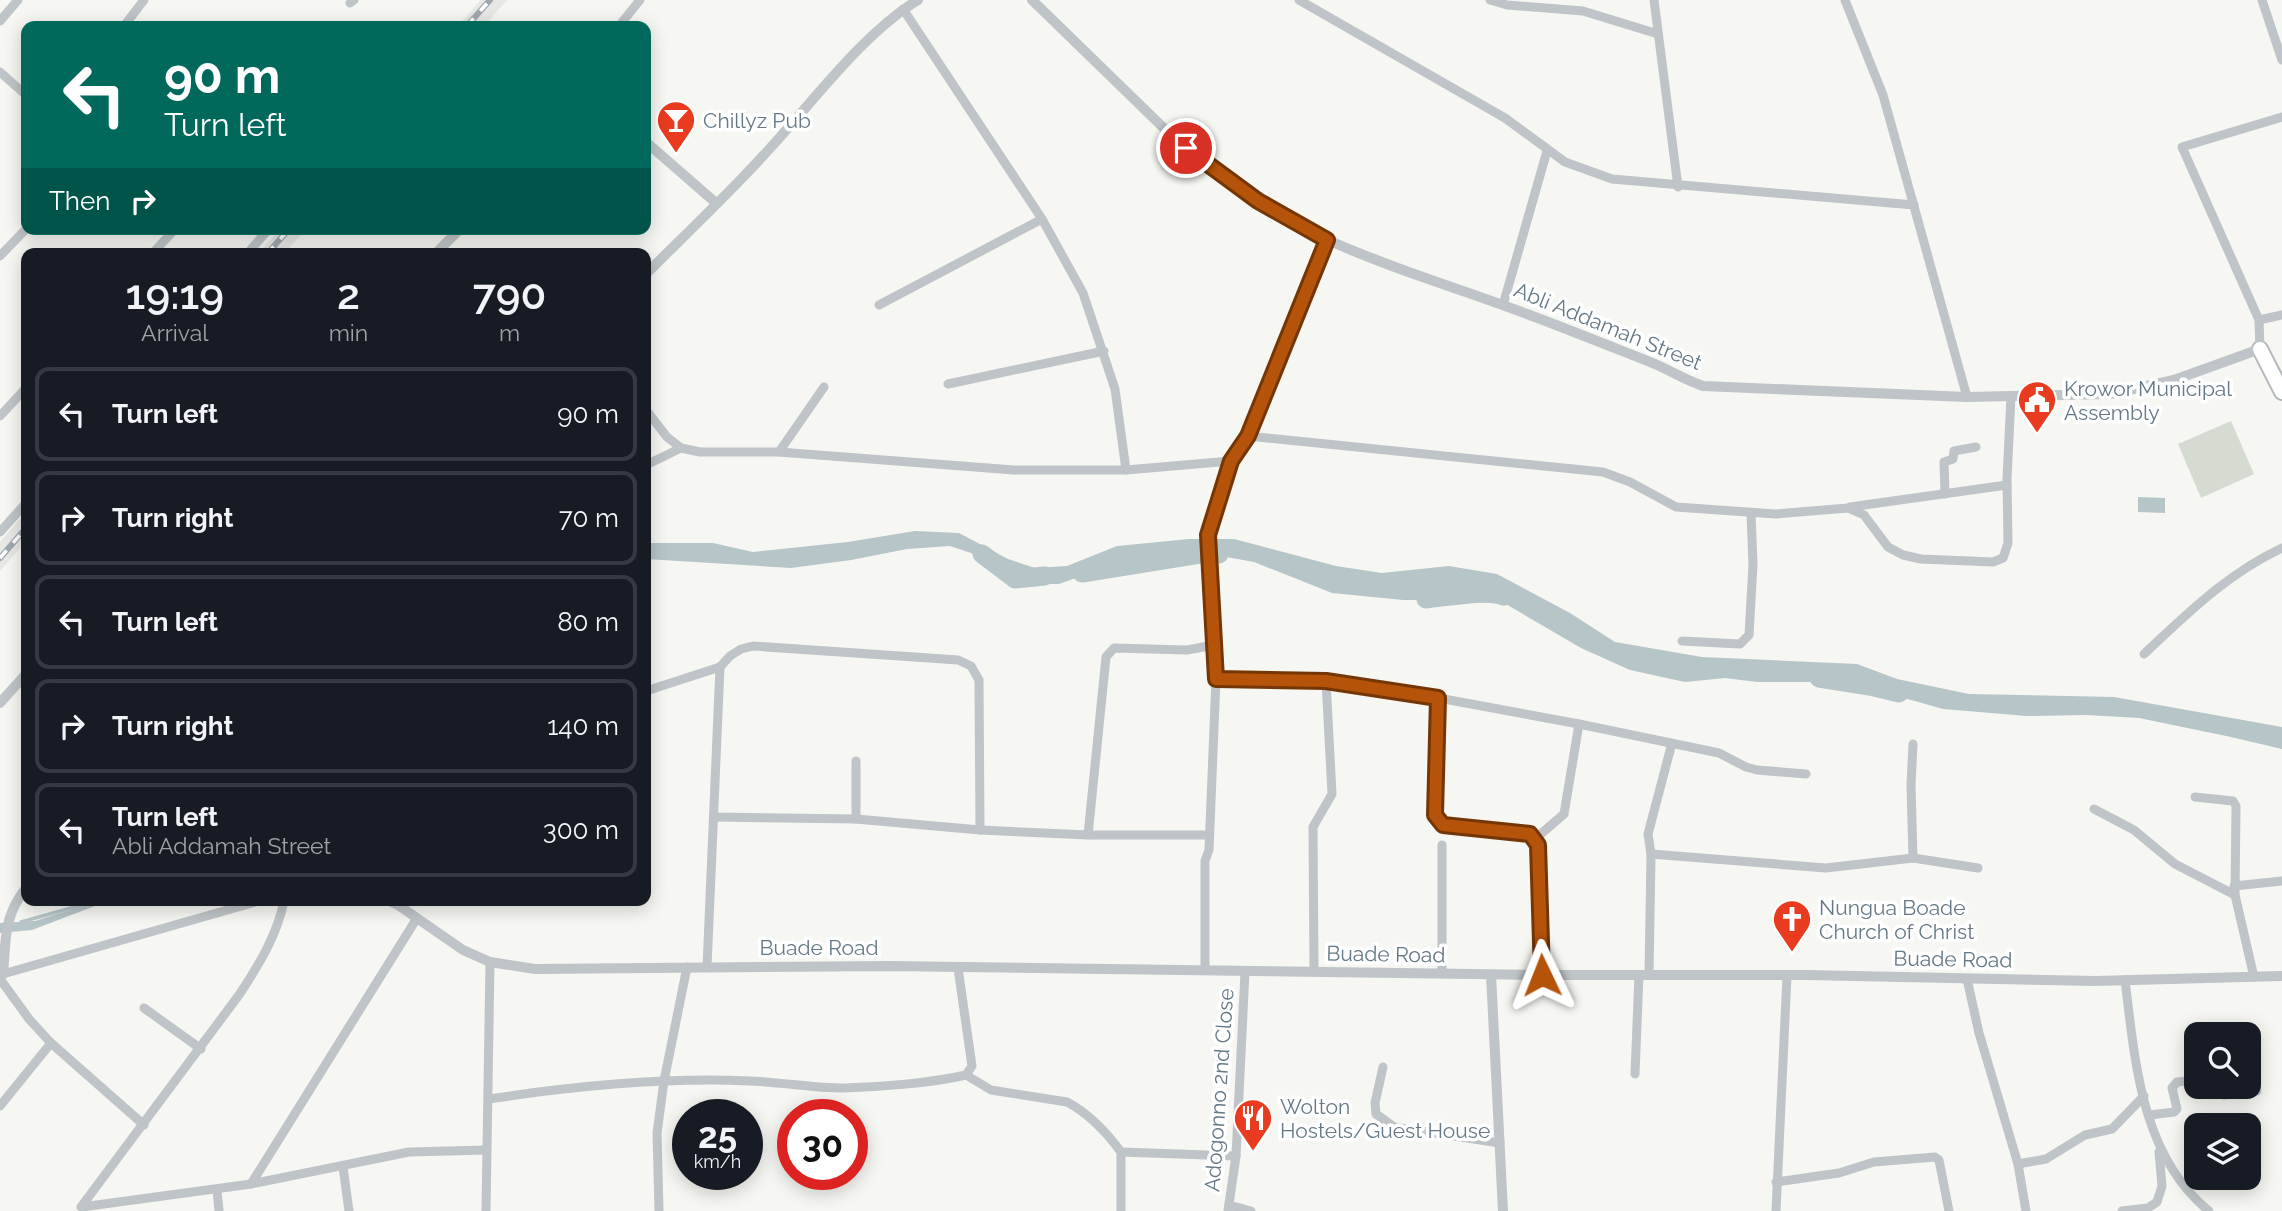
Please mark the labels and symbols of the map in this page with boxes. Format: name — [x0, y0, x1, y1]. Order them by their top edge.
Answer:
bar icon: Chillyz Pub — [655, 99, 697, 154]
place label: Chillyz Pub — [703, 108, 811, 133]
pin — [1156, 118, 1216, 178]
street label: Abli Addamah Street — [1511, 277, 1705, 375]
place label: Krowor Municipal Assembly — [2064, 376, 2232, 425]
public building icon: Krowor Municipal Assembly — [2016, 379, 2058, 434]
place label: Nungua Boade Church of Christ — [1819, 895, 1974, 944]
church icon: Nungua Boade Church of Christ — [1771, 898, 1813, 953]
street label: Buade Road — [759, 935, 879, 960]
position arrow — [1505, 938, 1579, 1012]
street label: Buade Road — [1326, 940, 1446, 968]
street label: Buade Road — [1893, 945, 2013, 973]
street label: Adogonno 2nd Close — [1199, 987, 1239, 1193]
place label: Wolton Hostels/Guest House — [1280, 1094, 1490, 1143]
restaurant icon: Wolton Hostels/Guest House — [1232, 1097, 1274, 1152]
speed limit sign: 30 — [777, 1099, 868, 1190]

